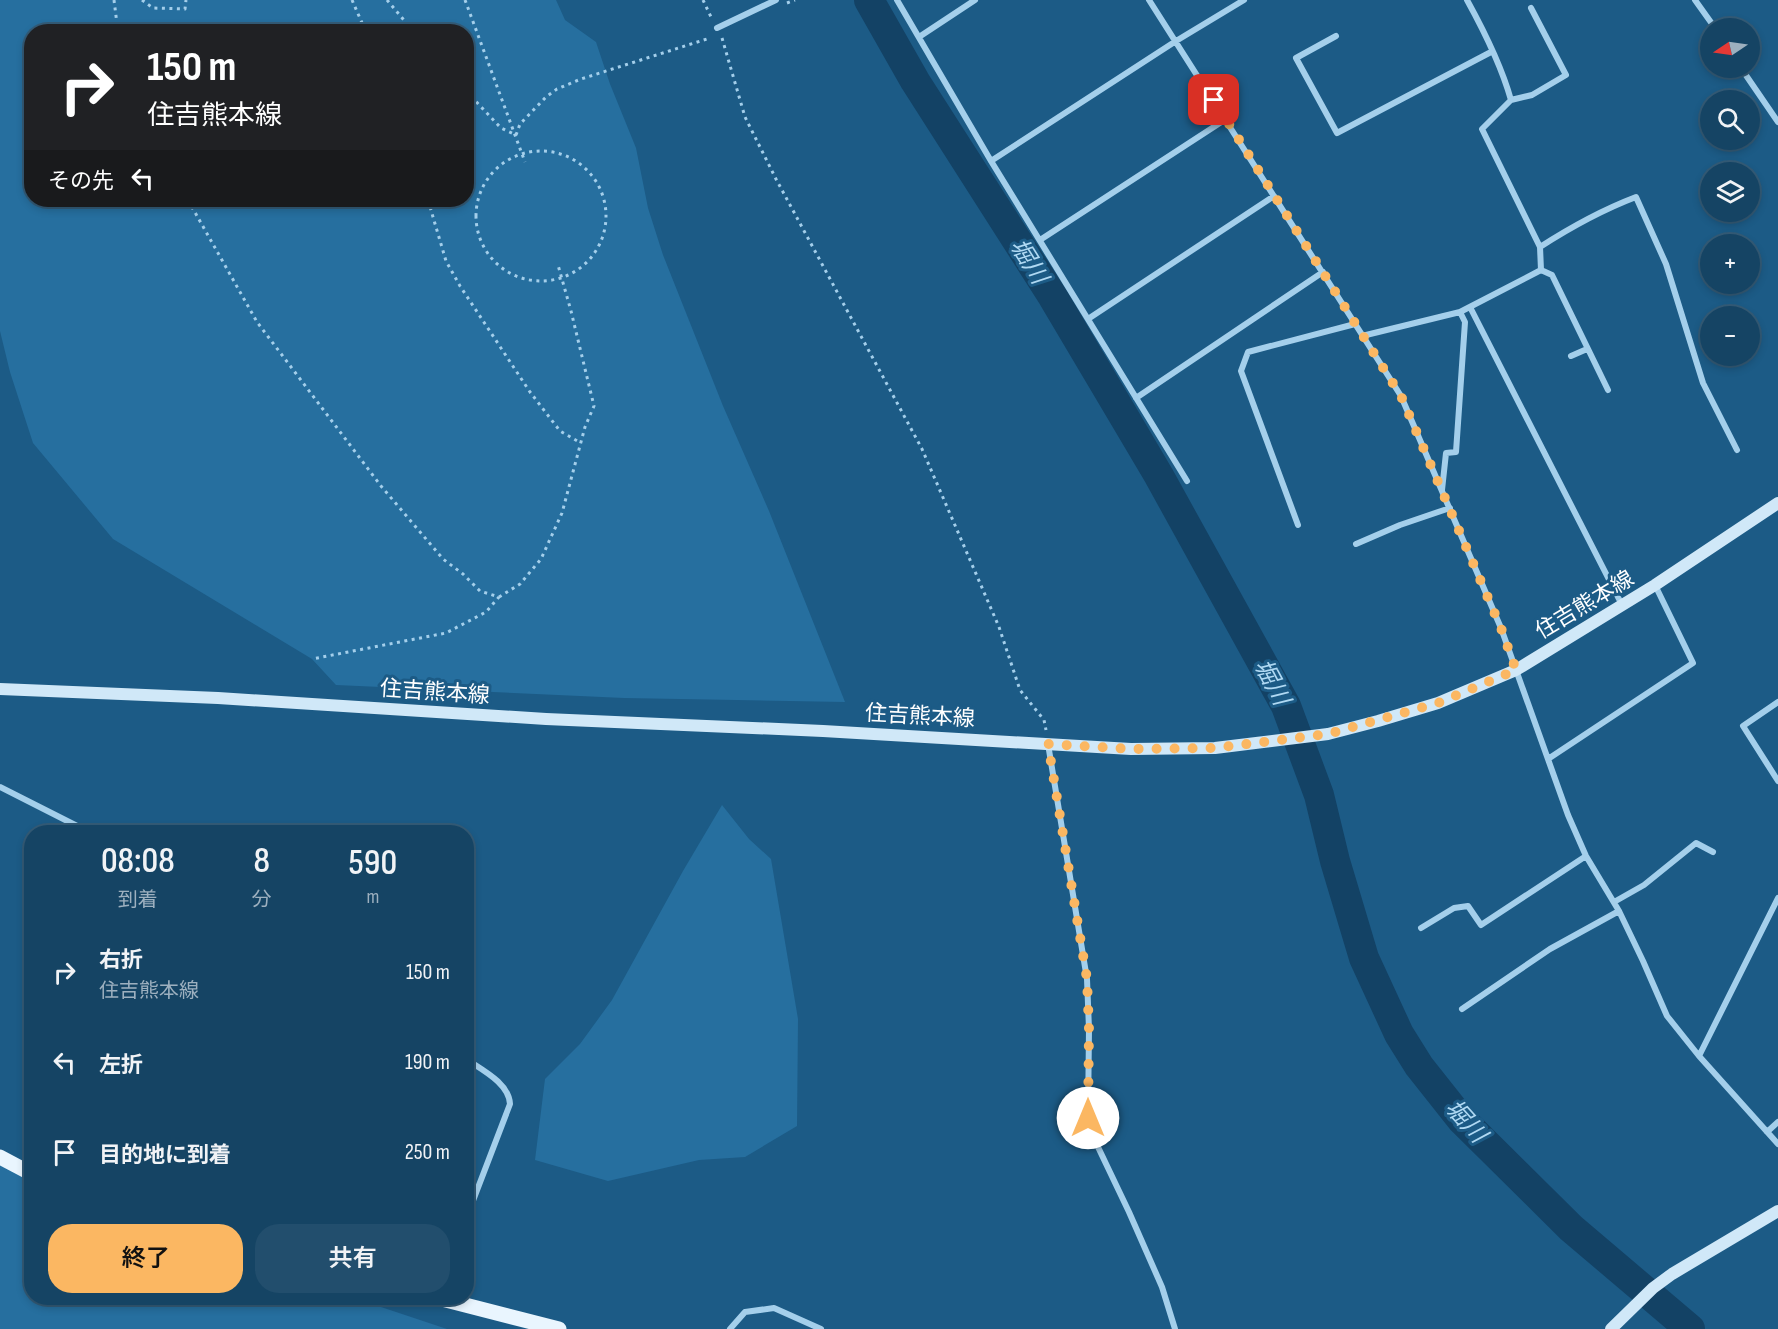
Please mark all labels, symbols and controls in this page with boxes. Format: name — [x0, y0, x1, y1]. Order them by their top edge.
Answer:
north arrow — [1700, 18, 1760, 78]
map controls — [1700, 18, 1760, 366]
text: 150 m — [147, 42, 236, 93]
icon: right — [48, 48, 126, 126]
pin — [1188, 74, 1239, 125]
icon: arrive — [1197, 83, 1230, 116]
button: search — [1700, 90, 1760, 150]
text: 住吉熊本線 — [147, 100, 282, 132]
icon: left — [126, 162, 159, 195]
button: layers — [1700, 162, 1760, 222]
text: その先 — [48, 168, 114, 195]
water label: 堀川 — [1004, 233, 1055, 292]
button: + — [1700, 234, 1760, 294]
button: − — [1700, 306, 1760, 366]
street label: 住吉熊本線 — [1531, 565, 1639, 645]
water label: 堀川 — [1247, 654, 1297, 713]
street label: 住吉熊本線 — [379, 675, 491, 710]
street label: 住吉熊本線 — [864, 700, 976, 733]
text: 08:08 — [101, 840, 175, 883]
text: 8 — [253, 840, 270, 883]
text: 590 — [349, 842, 397, 885]
text: m — [366, 885, 379, 909]
text: 到着 — [118, 888, 158, 912]
text: 分 — [252, 888, 272, 912]
text: 右折 — [99, 947, 143, 974]
icon: right — [48, 956, 81, 989]
text: 150 m — [406, 959, 450, 986]
text: 住吉熊本線 — [99, 979, 199, 1003]
icon: left — [48, 1046, 81, 1079]
text: 190 m — [405, 1049, 450, 1076]
text: 左折 — [99, 1052, 143, 1079]
position arrow — [1056, 1086, 1120, 1150]
water label: 堀川 — [1439, 1094, 1494, 1151]
icon: arrive — [48, 1136, 81, 1169]
text: 250 m — [405, 1139, 450, 1166]
text: 目的地に到着 — [99, 1142, 231, 1169]
button: 終了 — [48, 1224, 243, 1293]
button: 共有 — [255, 1224, 450, 1293]

